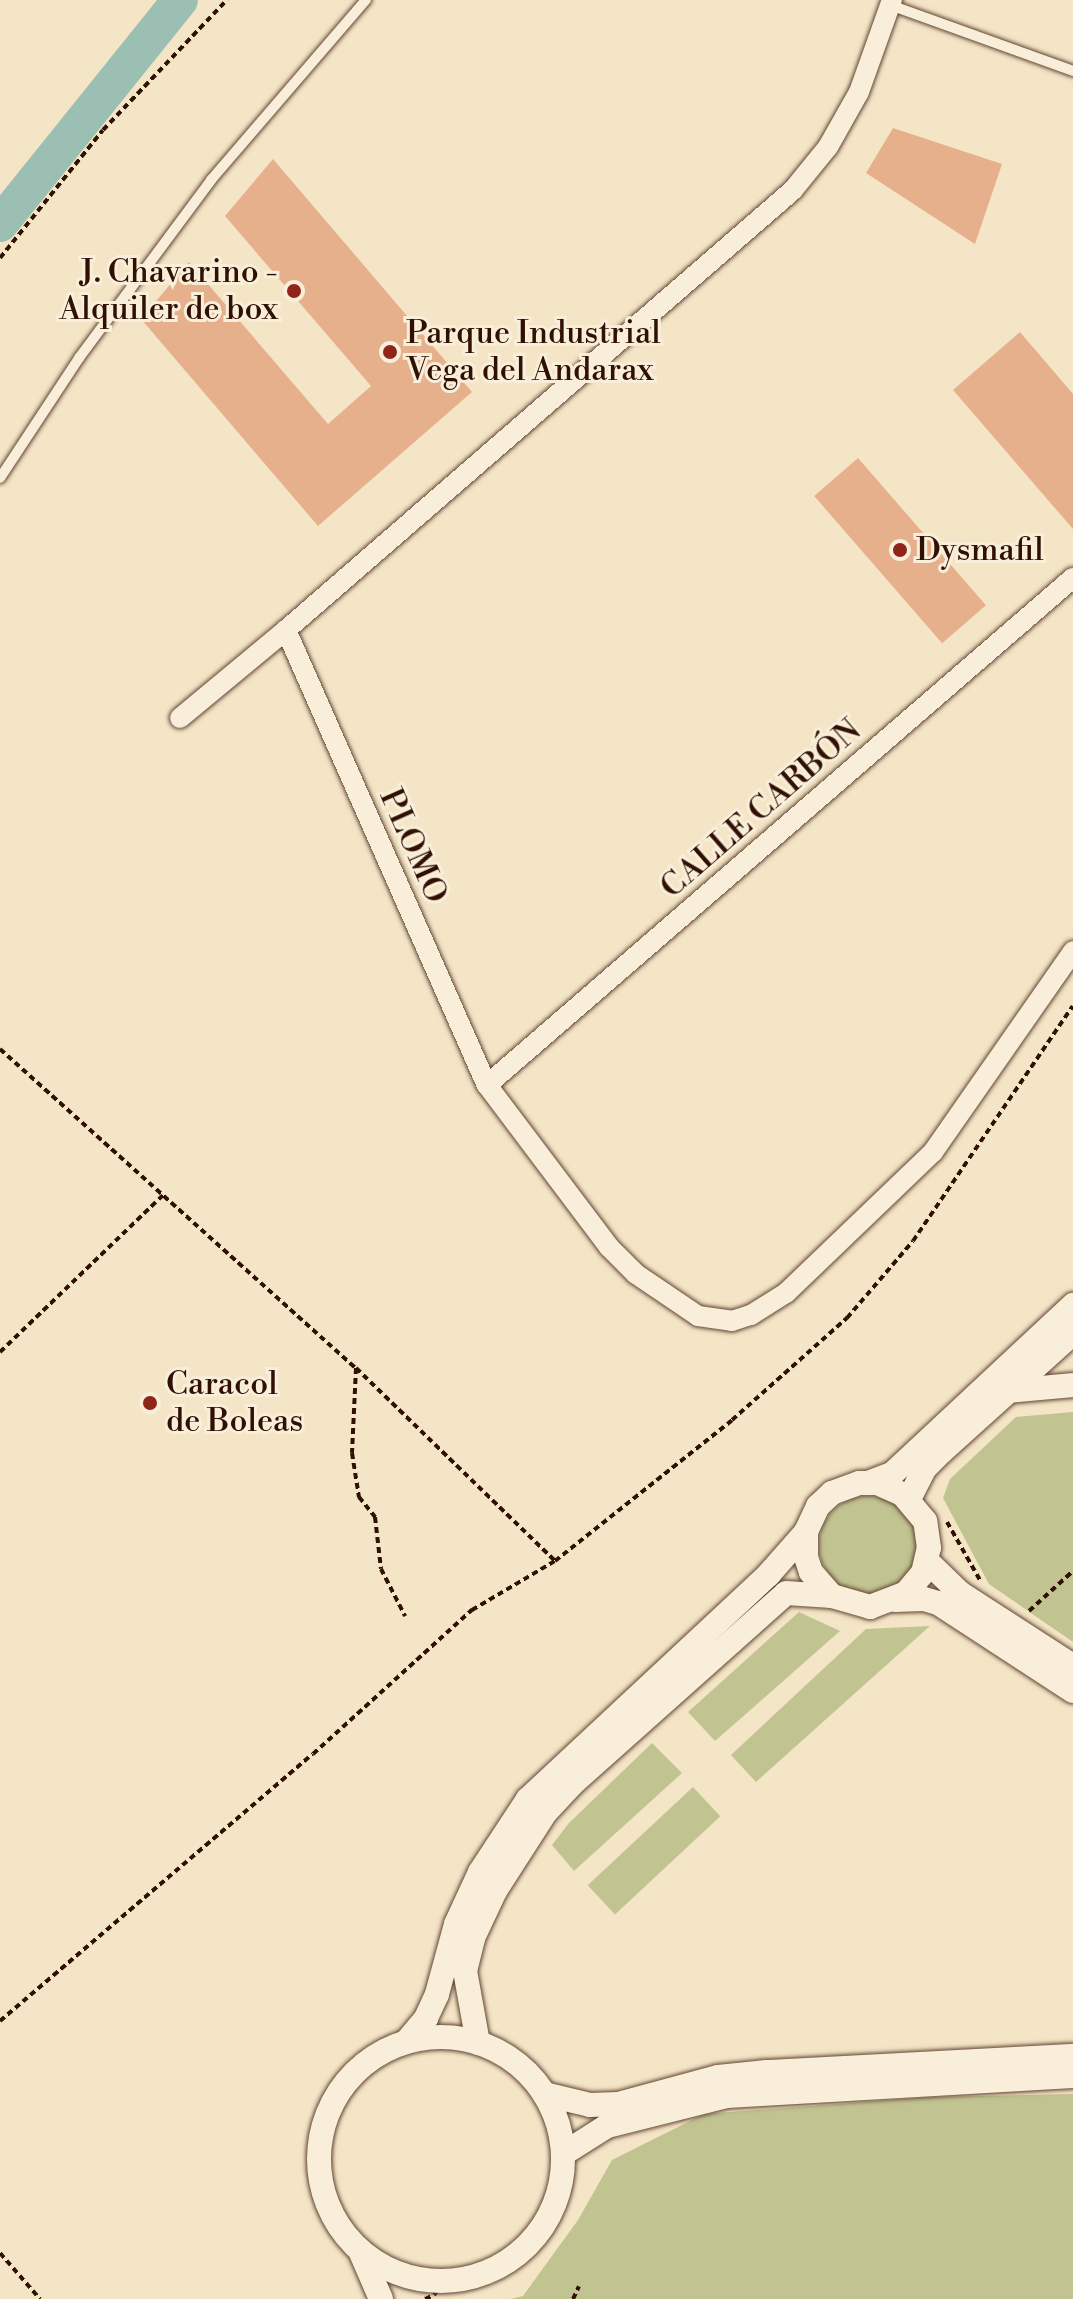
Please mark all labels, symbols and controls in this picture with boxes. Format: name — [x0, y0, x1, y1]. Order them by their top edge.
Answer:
place label: J. Chavarino - Alquiler de box — [59, 254, 278, 329]
marker: J. Chavarino - Alquiler de box — [285, 282, 303, 300]
place label: Parque Industrial Vega del Andarax — [406, 315, 661, 390]
marker: Parque Industrial Vega del Andarax — [381, 343, 399, 361]
place label: Dysmafil — [916, 531, 1044, 569]
marker: Dysmafil — [891, 541, 909, 559]
street label: CALLE CARBÓN — [653, 711, 869, 907]
street label: PLOMO — [371, 783, 455, 909]
place label: Caracol de Boleas — [166, 1366, 303, 1441]
marker: Caracol de Boleas — [141, 1394, 159, 1412]

